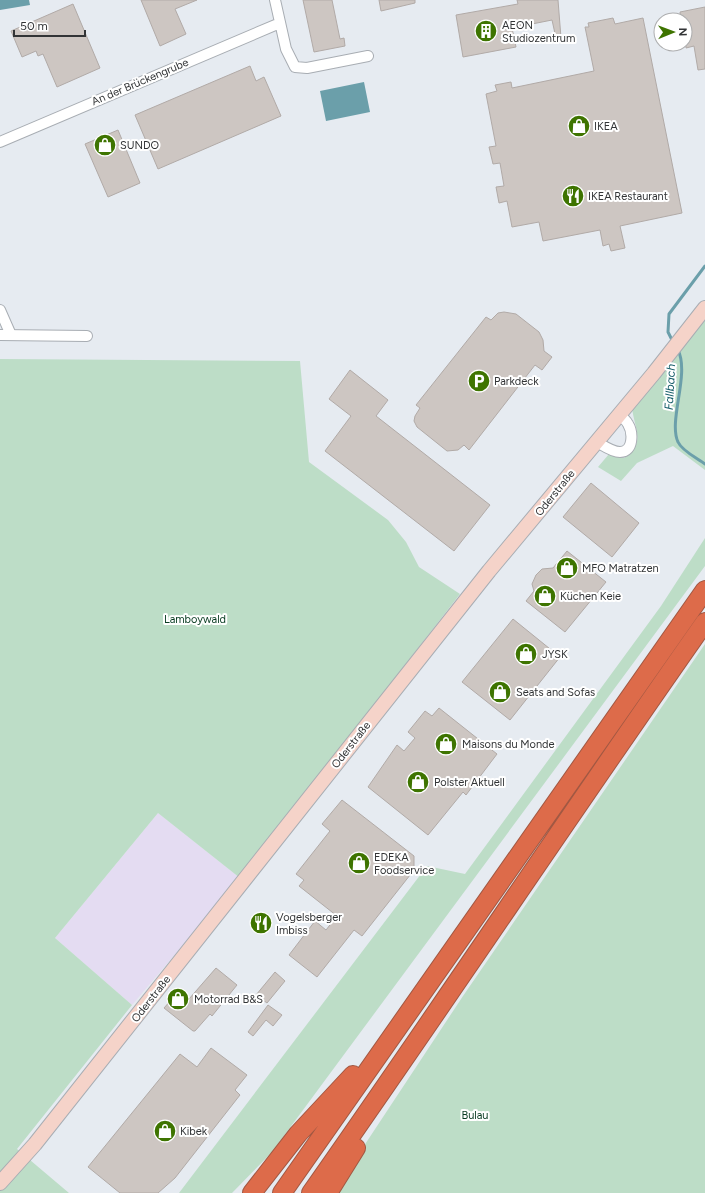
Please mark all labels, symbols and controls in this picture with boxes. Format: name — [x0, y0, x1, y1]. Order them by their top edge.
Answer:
scale bar — [14, 12, 85, 38]
north arrow — [653, 12, 693, 52]
building icon: AEON Studiozentrum — [473, 18, 499, 44]
text: 50 m — [20, 19, 48, 33]
place label: AEON Studiozentrum — [502, 19, 575, 45]
text: N — [676, 27, 689, 36]
street label: An der Brückengrube — [90, 56, 190, 108]
shop icon: IKEA — [566, 113, 592, 139]
place label: IKEA — [594, 120, 618, 133]
shop icon: SUNDO — [92, 132, 118, 158]
place label: SUNDO — [120, 139, 160, 152]
restaurant icon: IKEA Restaurant — [560, 183, 586, 209]
place label: IKEA Restaurant — [588, 190, 668, 203]
water label: Fallbach — [662, 363, 678, 410]
parking icon: Parkdeck — [466, 368, 492, 394]
place label: Parkdeck — [494, 375, 539, 388]
street label: Oderstraße — [532, 467, 578, 519]
shop icon: MFO Matratzen — [554, 555, 580, 581]
place label: MFO Matratzen — [582, 562, 659, 575]
shop icon: Küchen Keie — [532, 583, 558, 609]
place label: Küchen Keie — [560, 590, 621, 603]
park label: Lamboywald — [164, 613, 226, 626]
shop icon: JYSK — [513, 641, 539, 667]
place label: JYSK — [542, 648, 568, 661]
shop icon: Seats and Sofas — [487, 679, 513, 705]
place label: Seats and Sofas — [516, 686, 595, 699]
street label: Oderstraße — [329, 719, 373, 771]
shop icon: Maisons du Monde — [433, 731, 459, 757]
place label: Maisons du Monde — [462, 738, 555, 751]
shop icon: Polster Aktuell — [405, 769, 431, 795]
place label: Polster Aktuell — [434, 776, 505, 789]
shop icon: EDEKA Foodservice — [346, 850, 372, 876]
place label: EDEKA Foodservice — [374, 851, 434, 877]
restaurant icon: Vogelsberger Imbiss — [248, 910, 274, 936]
place label: Vogelsberger Imbiss — [276, 911, 342, 937]
street label: Oderstraße — [129, 973, 173, 1025]
shop icon: Motorrad B&S — [165, 986, 191, 1012]
place label: Motorrad B&S — [194, 993, 263, 1006]
park label: Bulau — [461, 1109, 489, 1122]
shop icon: Kibek — [152, 1118, 178, 1144]
place label: Kibek — [180, 1125, 208, 1138]

